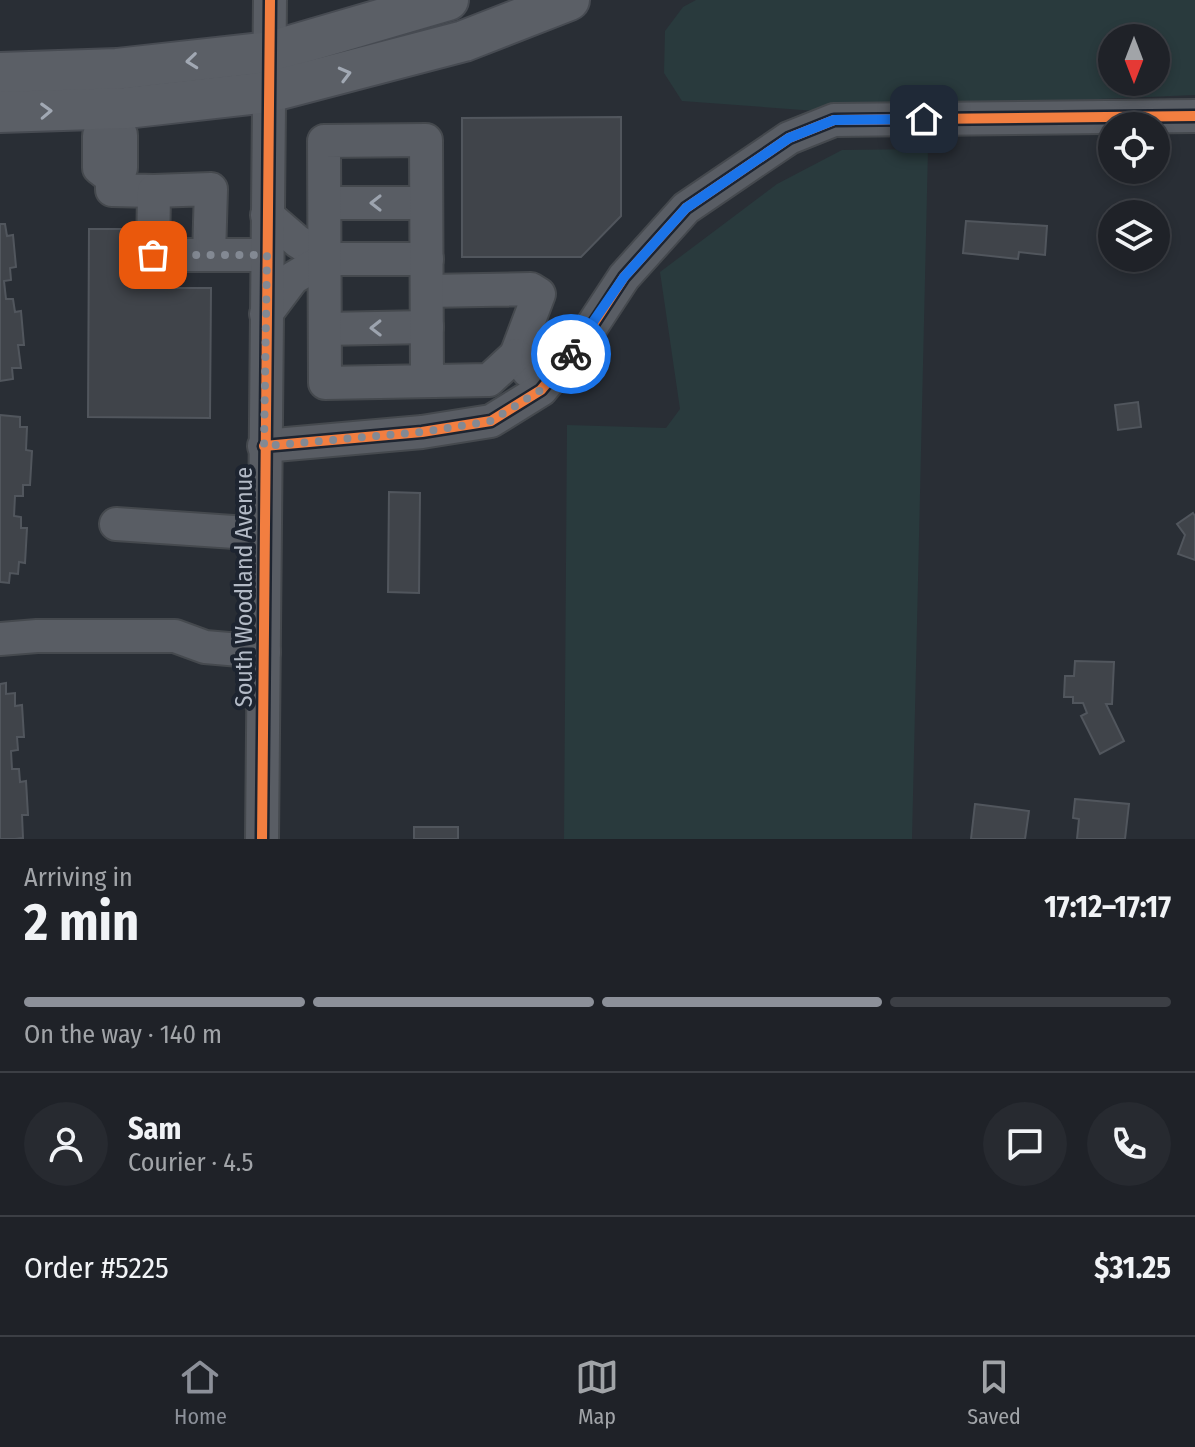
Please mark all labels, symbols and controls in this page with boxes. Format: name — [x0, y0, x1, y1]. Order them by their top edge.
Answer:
north arrow — [1098, 24, 1170, 96]
map controls — [1098, 24, 1170, 272]
one-way arrow — [185, 52, 198, 69]
one-way arrow — [338, 67, 351, 83]
pin — [890, 85, 958, 153]
icon: home — [902, 97, 946, 141]
one-way arrow — [40, 103, 53, 120]
button: locate — [1098, 112, 1170, 184]
one-way arrow — [369, 194, 382, 212]
button: layers — [1098, 200, 1170, 272]
pin — [119, 221, 187, 289]
icon: bag — [131, 233, 175, 277]
courier — [531, 314, 611, 394]
one-way arrow — [369, 319, 382, 337]
icon: bike — [549, 332, 593, 376]
street label: South Woodland Avenue — [230, 467, 258, 707]
text: Arriving in — [24, 862, 133, 893]
text: 17:12–17:17 — [1044, 889, 1171, 925]
text: 2 min — [24, 891, 139, 954]
text: On the way · 140 m — [24, 1019, 222, 1050]
button: person — [24, 1102, 108, 1186]
button: chat — [983, 1102, 1067, 1186]
button: phone — [1087, 1102, 1171, 1186]
text: Sam — [128, 1111, 181, 1147]
text: Courier · 4.5 — [128, 1147, 254, 1178]
text: Order #5225 — [24, 1250, 169, 1286]
text: $31.25 — [1094, 1250, 1171, 1286]
tab: Home — [174, 1355, 227, 1430]
tab: Map — [575, 1355, 619, 1430]
tab: Saved — [967, 1355, 1021, 1430]

